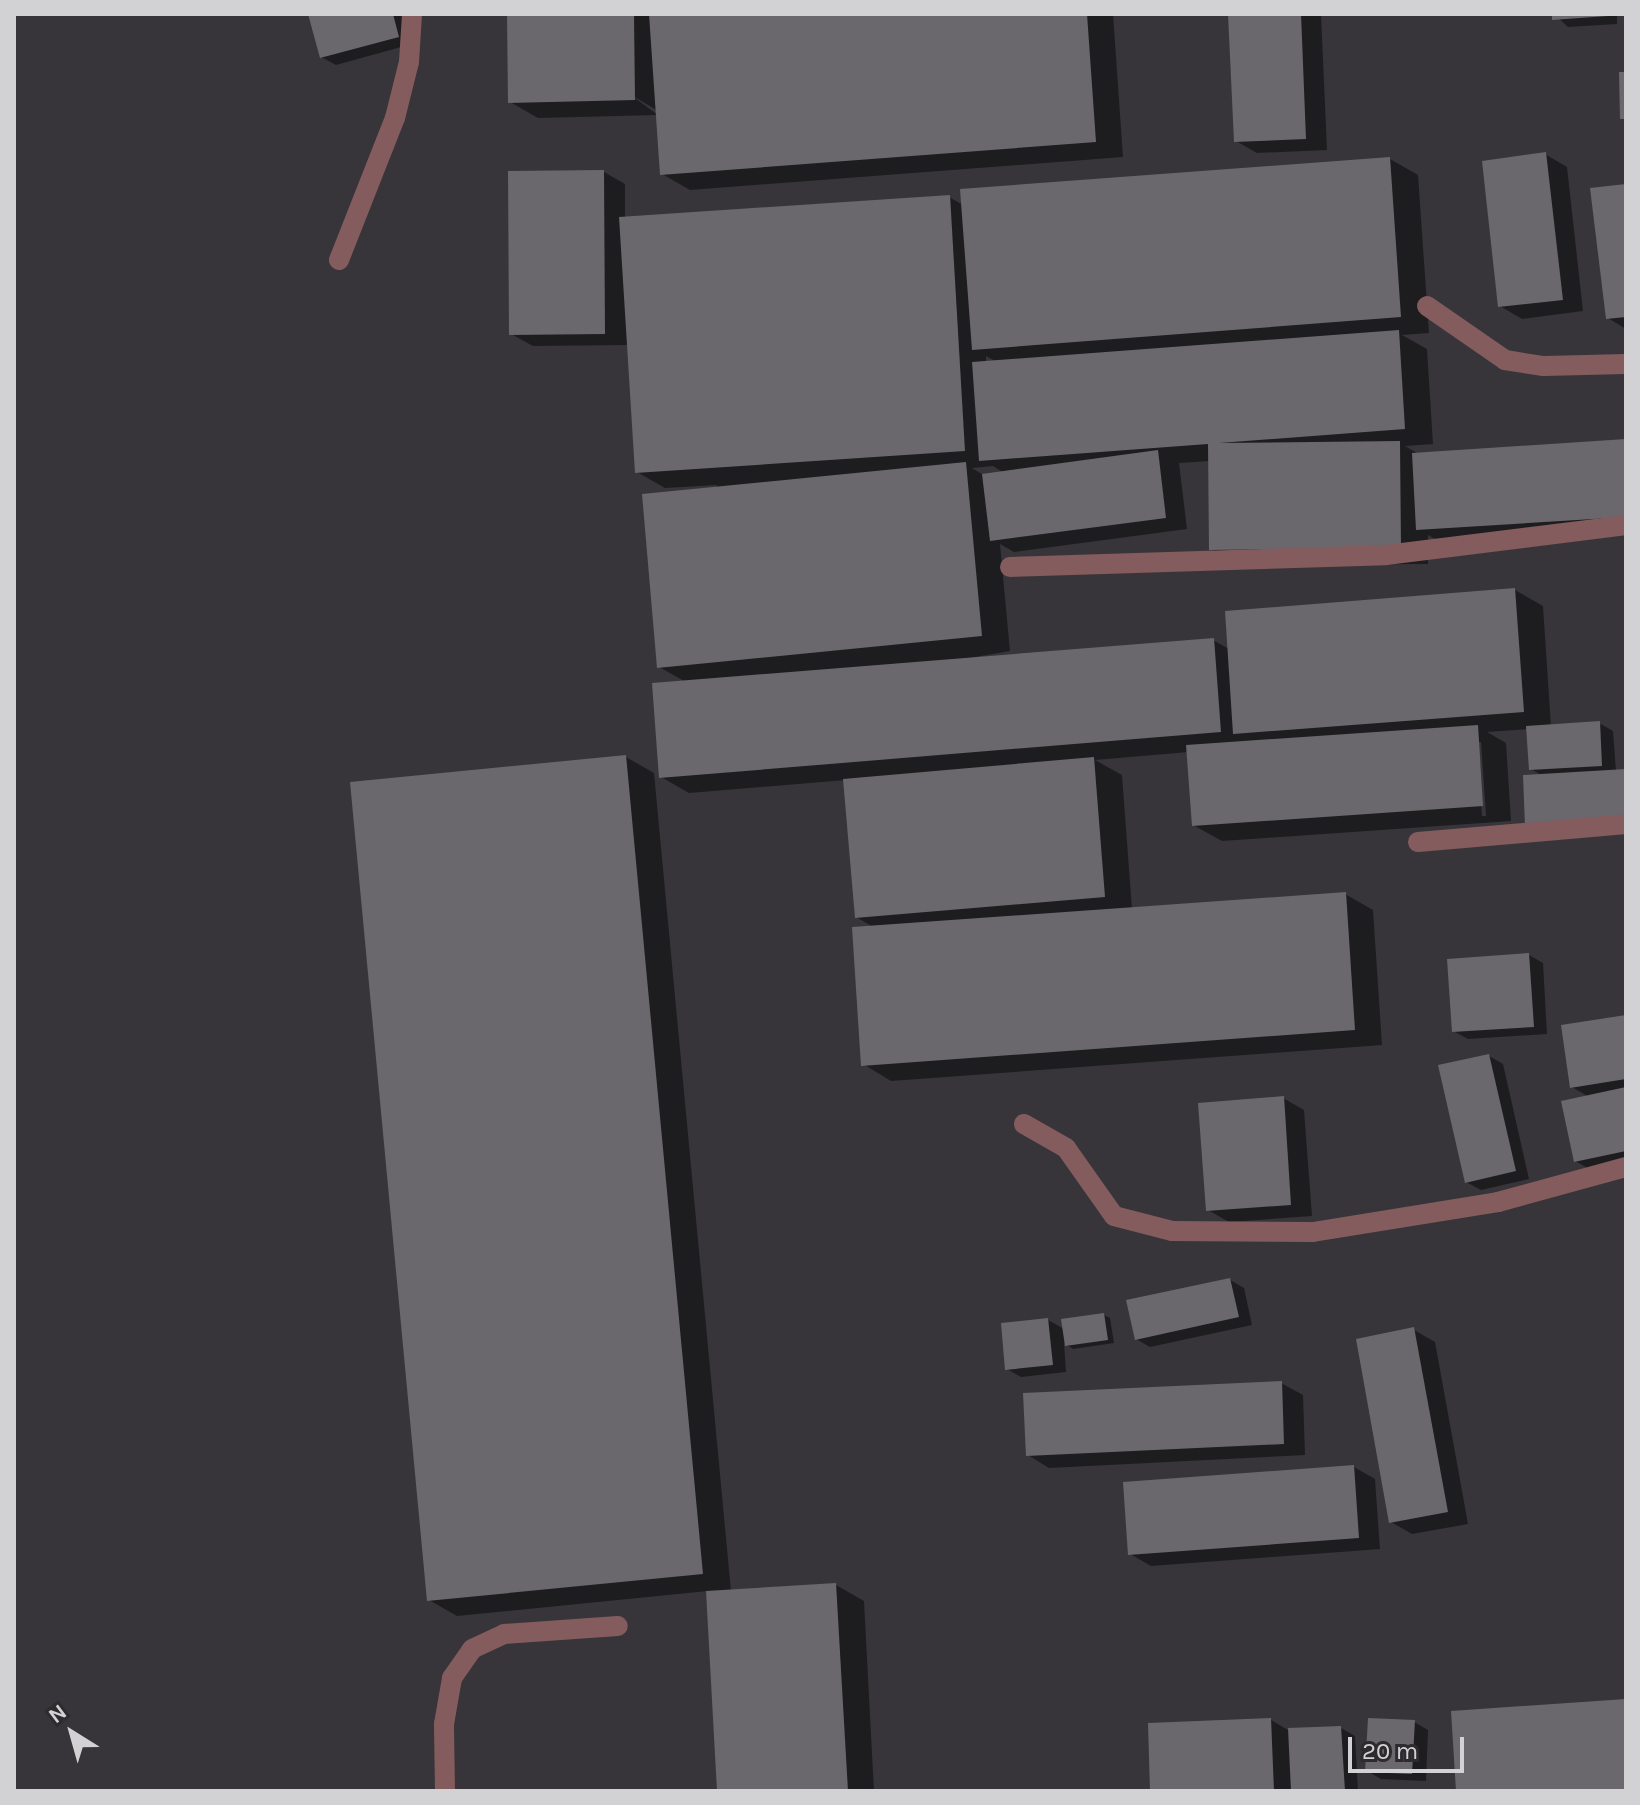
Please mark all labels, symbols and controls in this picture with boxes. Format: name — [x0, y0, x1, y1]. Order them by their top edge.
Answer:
north arrow — [32, 1693, 112, 1773]
text: N — [43, 1699, 72, 1729]
scale bar — [1352, 1721, 1468, 1771]
text: 20 m — [1362, 1737, 1418, 1765]

